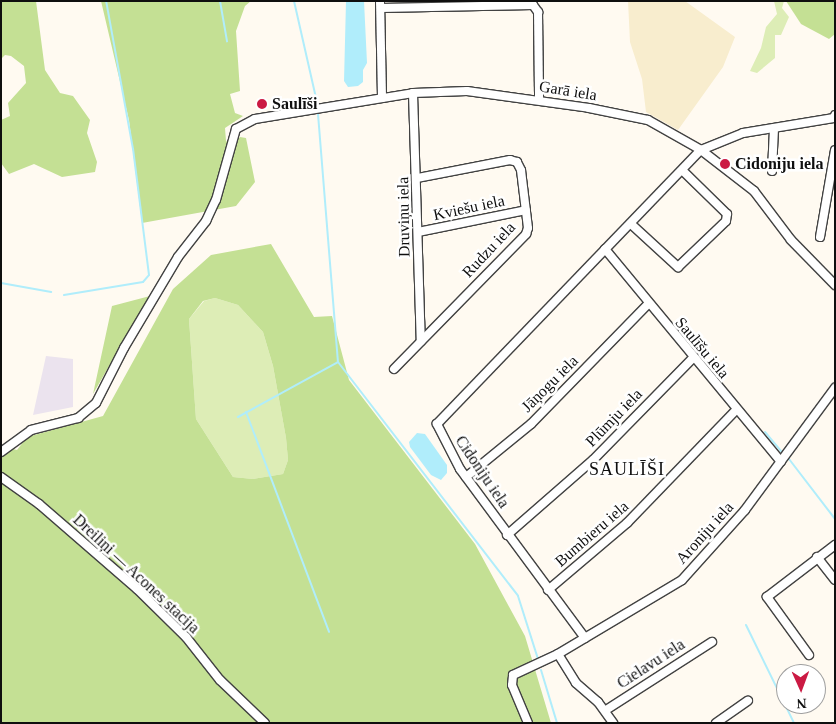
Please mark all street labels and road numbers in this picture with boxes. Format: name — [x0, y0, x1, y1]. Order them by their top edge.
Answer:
street label: Garā iela — [538, 77, 598, 105]
street label: Druviņu iela — [394, 177, 414, 257]
street label: Kviešu iela — [432, 191, 506, 225]
street label: Rudzu iela — [458, 218, 520, 282]
street label: Saulīšu iela — [671, 313, 733, 383]
street label: Jāņogu iela — [518, 352, 582, 416]
street label: Plūmju iela — [582, 385, 646, 451]
street label: Cidoniju iela — [451, 432, 513, 512]
street label: Bumbieru iela — [551, 497, 633, 571]
street label: Aroniju iela — [672, 498, 738, 568]
street label: Dreiliņi — Acones stacija — [69, 510, 203, 638]
street label: Cielavu iela — [614, 635, 688, 693]

